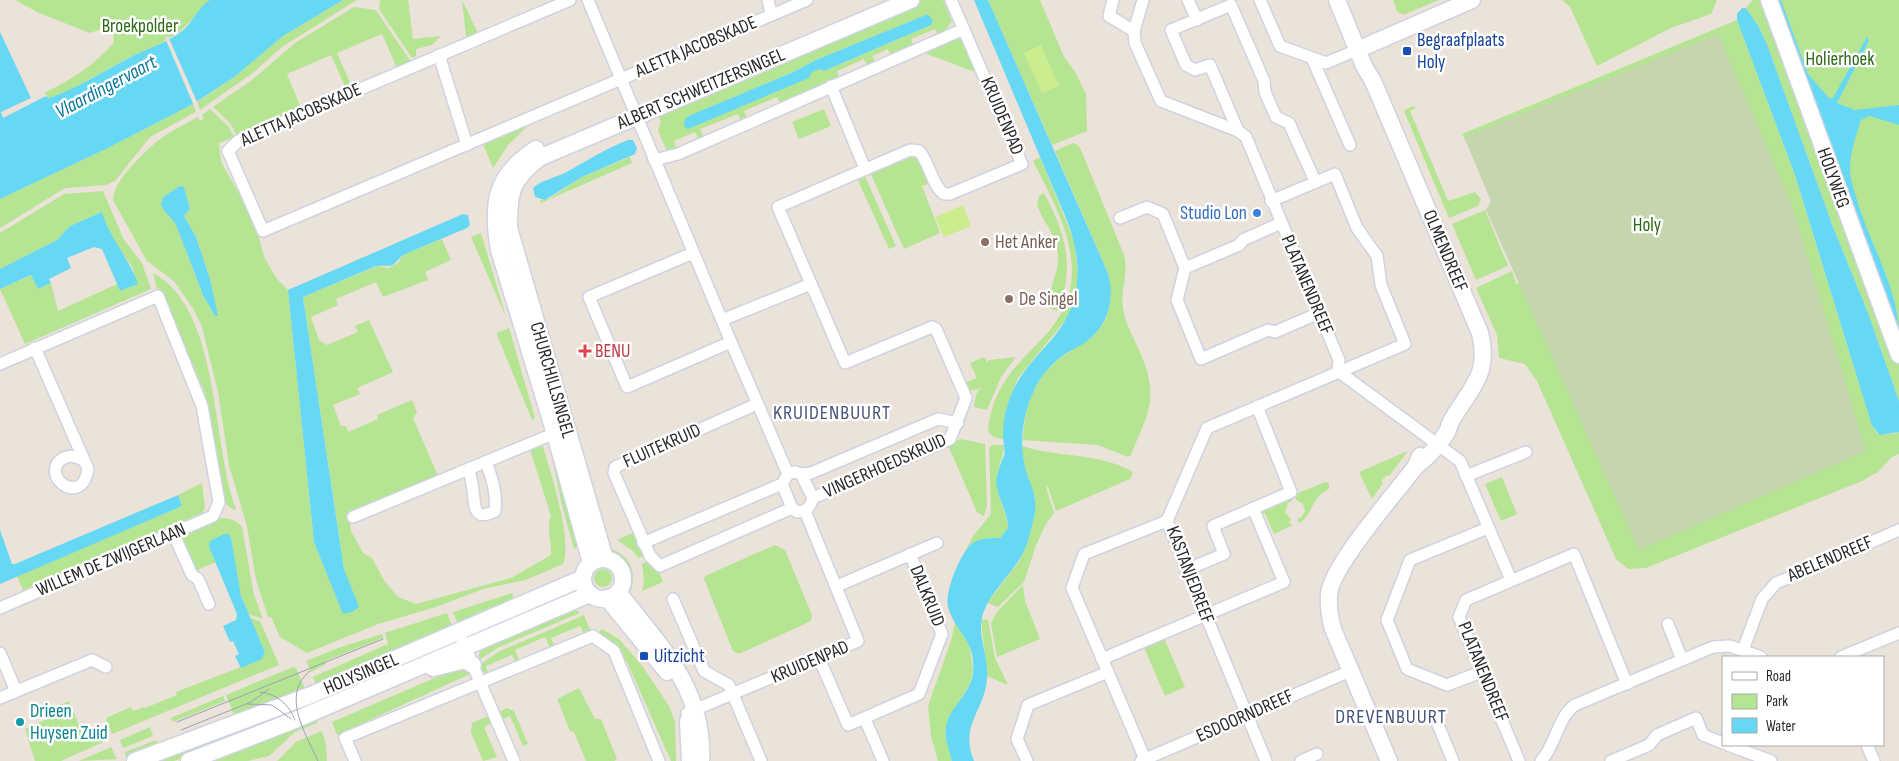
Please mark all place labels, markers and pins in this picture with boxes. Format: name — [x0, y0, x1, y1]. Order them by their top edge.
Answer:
place label: Begraafplaats Holy — [1417, 29, 1505, 74]
marker: Begraafplaats Holy — [1401, 45, 1413, 57]
place label: Studio Lon — [1180, 202, 1247, 225]
marker: Studio Lon — [1251, 207, 1263, 219]
place label: Het Anker — [995, 231, 1058, 254]
marker: Het Anker — [979, 236, 991, 248]
place label: De Singel — [1019, 288, 1077, 311]
marker: De Singel — [1003, 293, 1015, 305]
place label: BENU — [595, 340, 630, 363]
marker: BENU — [579, 345, 591, 357]
place label: Uitzicht — [654, 645, 705, 668]
marker: Uitzicht — [638, 650, 650, 662]
place label: Drieen Huysen Zuid — [30, 700, 108, 745]
marker: Drieen Huysen Zuid — [14, 716, 26, 728]

